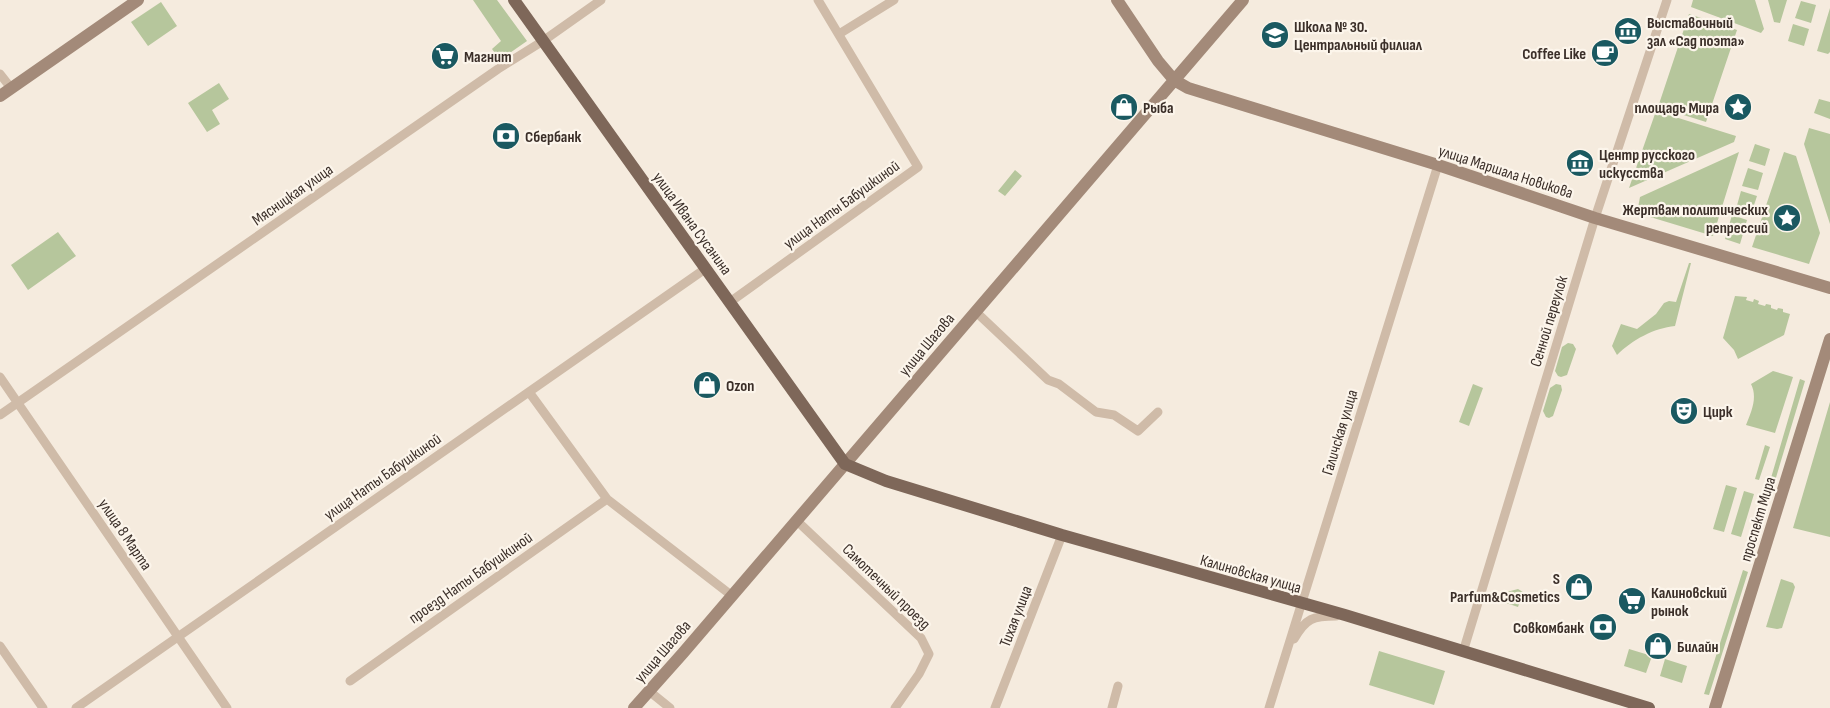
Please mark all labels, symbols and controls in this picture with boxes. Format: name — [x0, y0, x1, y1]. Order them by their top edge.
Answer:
place label: Выставочный зал «Сад поэта» — [1647, 14, 1744, 51]
museum icon: Выставочный зал «Сад поэта» — [1613, 16, 1643, 46]
place label: Школа № 30. Центральный филиал — [1294, 18, 1423, 55]
school or university icon: Школа № 30. Центральный филиал — [1260, 20, 1290, 50]
cafe icon: Coffee Like — [1590, 38, 1620, 68]
supermarket icon: Магнит — [430, 41, 460, 71]
place label: Coffee Like — [1522, 45, 1586, 64]
place label: Магнит — [464, 48, 512, 67]
shop icon: Рыба — [1109, 92, 1139, 122]
place icon: площадь Мира — [1723, 92, 1753, 122]
place label: Рыба — [1143, 99, 1174, 118]
place label: площадь Мира — [1634, 99, 1719, 118]
bank icon: Сбербанк — [491, 121, 521, 151]
place label: Сбербанк — [525, 128, 581, 147]
street label: улица Маршала Новикова — [1436, 142, 1575, 203]
place label: Центр русского искусства — [1599, 146, 1695, 183]
museum icon: Центр русского искусства — [1565, 148, 1595, 178]
street label: улица Наты Бабушкиной — [780, 157, 904, 254]
street label: Мясницкая улица — [249, 160, 337, 230]
street label: улица Ивана Сусанина — [648, 169, 735, 279]
place label: Жертвам политических репрессий — [1622, 201, 1768, 238]
place icon: Жертвам политических репрессий — [1772, 203, 1802, 233]
street label: Сенной переулок — [1527, 273, 1573, 369]
street label: улица Шагова — [895, 310, 959, 380]
shop icon: Ozon — [692, 370, 722, 400]
place label: Ozon — [726, 377, 754, 396]
street label: Галичская улица — [1318, 388, 1362, 477]
theatre icon: Цирк — [1669, 396, 1699, 426]
place label: Цирк — [1703, 403, 1733, 422]
street label: улица Наты Бабушкиной — [321, 430, 445, 525]
street label: проспект Мира — [1737, 475, 1780, 564]
street label: улица 8 Марта — [94, 496, 156, 574]
street label: проезд Наты Бабушкиной — [405, 528, 536, 628]
street label: Самотечный проезд — [838, 540, 934, 634]
street label: Калиновская улица — [1198, 551, 1303, 598]
place label: S Parfum&Cosmetics — [1450, 570, 1560, 607]
shop icon: S Parfum&Cosmetics — [1564, 572, 1594, 602]
street label: Тихая улица — [996, 583, 1037, 650]
place label: Калиновский рынок — [1651, 584, 1727, 621]
supermarket icon: Калиновский рынок — [1617, 586, 1647, 616]
bank icon: Совкомбанк — [1588, 612, 1618, 642]
street label: улица Шагова — [631, 617, 695, 687]
place label: Совкомбанк — [1513, 619, 1584, 638]
shop icon: Билайн — [1643, 631, 1673, 661]
place label: Билайн — [1677, 638, 1719, 657]

